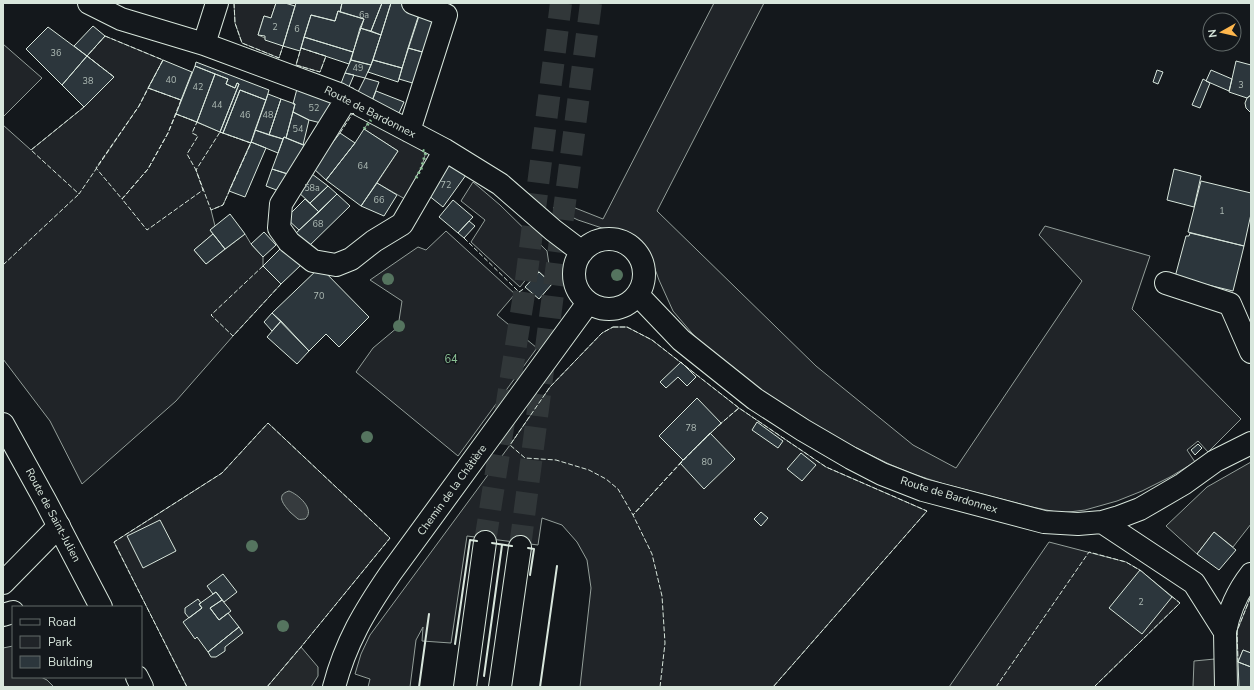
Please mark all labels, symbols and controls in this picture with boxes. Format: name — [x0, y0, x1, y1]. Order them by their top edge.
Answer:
house number: 6a — [359, 9, 369, 21]
north arrow — [1202, 12, 1242, 52]
house number: 2 — [272, 21, 278, 33]
house number: 6 — [294, 23, 300, 35]
text: N — [1205, 28, 1221, 38]
house number: 36 — [51, 47, 61, 59]
house number: 49 — [353, 62, 363, 74]
house number: 40 — [166, 74, 176, 86]
house number: 38 — [83, 75, 93, 87]
house number: 3 — [1238, 79, 1244, 91]
house number: 42 — [193, 81, 203, 93]
street label: Route de Bardonnex — [322, 82, 419, 142]
house number: 44 — [212, 99, 223, 111]
house number: 52 — [309, 102, 319, 114]
house number: 46 — [240, 109, 250, 121]
house number: 48 — [263, 109, 273, 121]
house number: 54 — [293, 123, 304, 135]
house number: 64 — [358, 160, 369, 172]
house number: 72 — [441, 179, 451, 191]
house number: 58a — [304, 182, 320, 194]
house number: 66 — [374, 194, 384, 206]
house number: 1 — [1219, 205, 1225, 217]
house number: 68 — [313, 218, 323, 230]
house number: 70 — [314, 290, 324, 302]
park label: 64 — [444, 352, 458, 367]
house number: 78 — [686, 422, 696, 434]
street label: Chemin de la Châtière — [414, 441, 490, 539]
house number: 80 — [702, 456, 712, 468]
street label: Route de Saint-Julien — [22, 465, 84, 565]
street label: Route de Bardonnex — [899, 473, 1000, 517]
house number: 2 — [1138, 596, 1144, 608]
legend — [12, 606, 142, 678]
text: Road — [48, 614, 76, 630]
text: Park — [48, 634, 73, 650]
text: Building — [48, 654, 93, 670]

